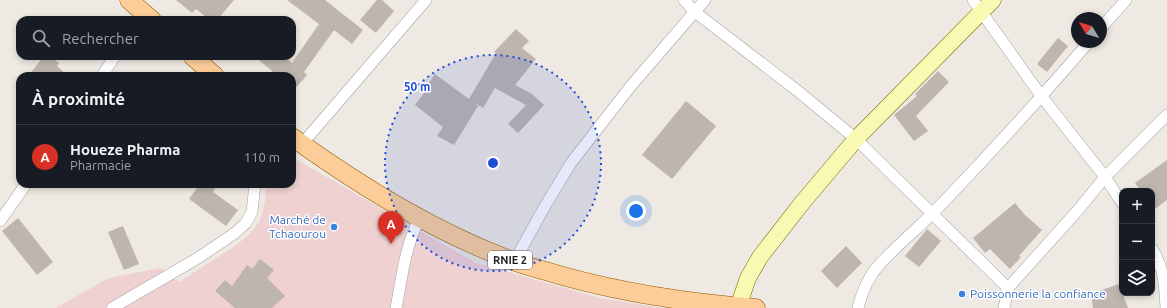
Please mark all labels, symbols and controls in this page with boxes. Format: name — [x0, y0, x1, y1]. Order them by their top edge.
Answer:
north arrow — [1071, 12, 1107, 48]
search box — [16, 16, 296, 60]
icon: search — [30, 27, 52, 49]
text: Rechercher — [62, 30, 139, 47]
text: 50 m — [404, 80, 430, 93]
text: À proximité — [32, 89, 125, 108]
text: Houeze Pharma — [70, 141, 180, 158]
text: A — [40, 150, 50, 164]
text: 110 m — [244, 150, 280, 164]
centre of rings — [486, 156, 500, 170]
text: Pharmacie — [70, 158, 131, 172]
map controls — [1119, 188, 1155, 296]
button: + — [1119, 188, 1155, 224]
your location — [626, 201, 646, 221]
pin: A — [378, 211, 404, 244]
place label: Marché de Tchaourou — [269, 213, 326, 240]
marker: Marché de Tchaourou — [329, 222, 339, 232]
button: − — [1119, 224, 1155, 260]
road number: RNIE 2 — [488, 251, 532, 269]
button: layers — [1119, 260, 1155, 296]
place label: Poissonnerie la confiance — [970, 287, 1106, 300]
marker: Poissonnerie la confiance — [957, 289, 967, 299]

